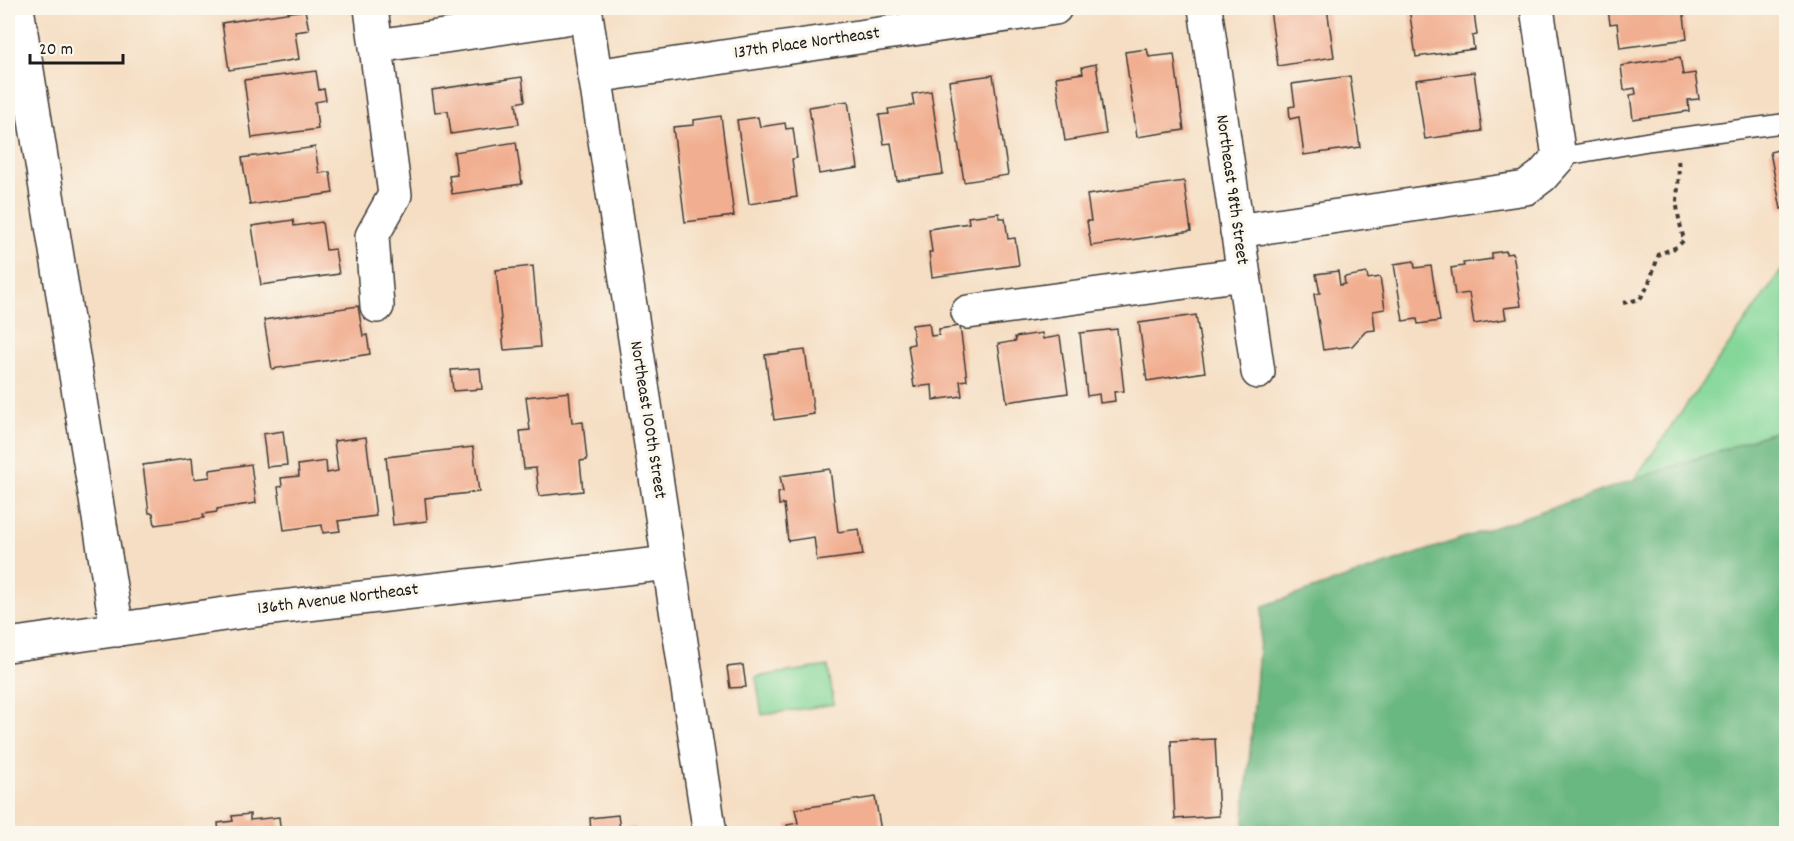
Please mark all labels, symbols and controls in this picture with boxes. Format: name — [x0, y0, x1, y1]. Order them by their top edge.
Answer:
street label: 137th Place Northeast — [732, 21, 882, 67]
scale bar — [30, 27, 123, 65]
text: 20 m — [39, 38, 73, 63]
street label: Northeast 98th Street — [1208, 113, 1254, 267]
street label: Northeast 100th Street — [622, 339, 672, 501]
street label: 136th Avenue Northeast — [256, 578, 420, 622]

